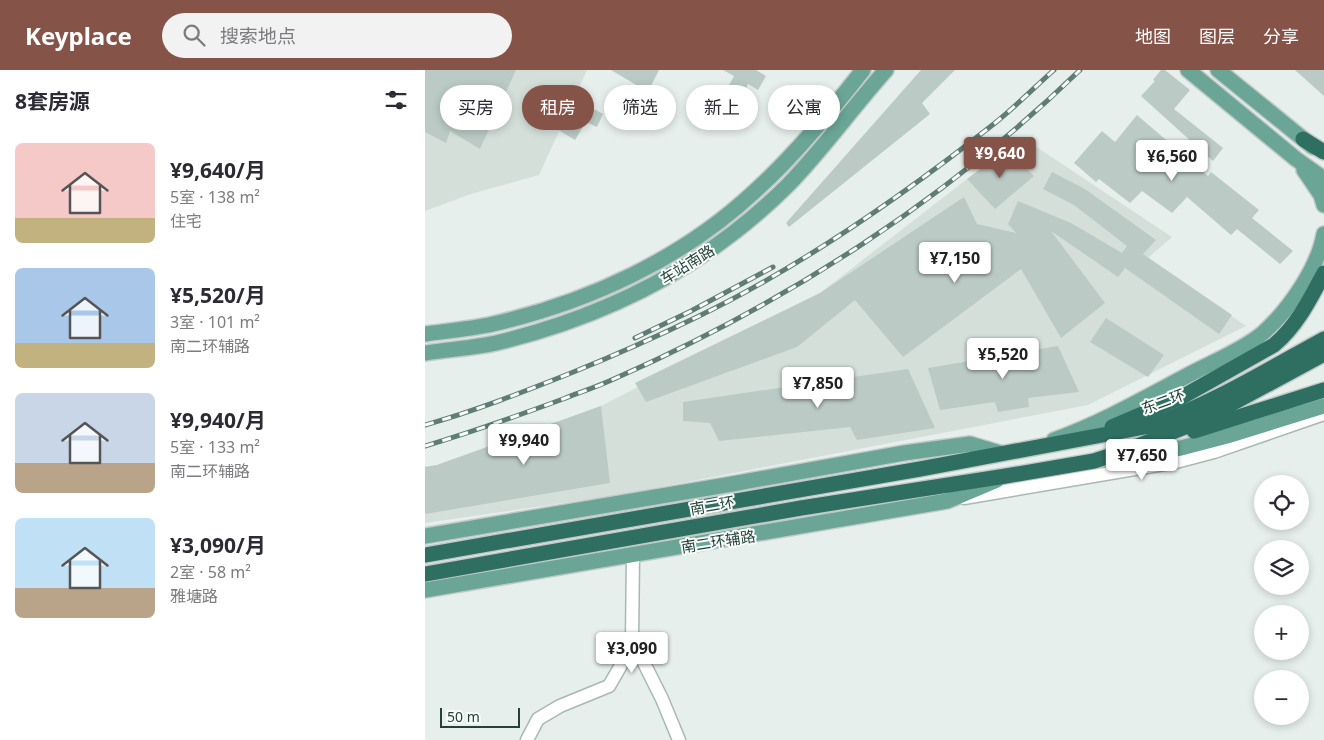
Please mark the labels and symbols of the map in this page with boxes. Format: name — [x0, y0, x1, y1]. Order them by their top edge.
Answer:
pin: ¥9,640 — [959, 136, 1041, 179]
pin: ¥6,560 — [1131, 140, 1213, 182]
street label: 车站南路 — [656, 240, 718, 288]
pin: ¥7,150 — [914, 242, 996, 284]
pin: ¥5,520 — [962, 338, 1044, 380]
pin: ¥7,850 — [777, 366, 859, 409]
street label: 东二环 — [1138, 384, 1188, 418]
pin: ¥9,940 — [483, 424, 565, 466]
pin: ¥7,650 — [1101, 438, 1183, 481]
street label: 南二环 — [688, 491, 736, 519]
street label: 南二环辅路 — [679, 525, 757, 557]
pin: ¥3,090 — [591, 632, 673, 674]
scale bar — [440, 705, 520, 728]

